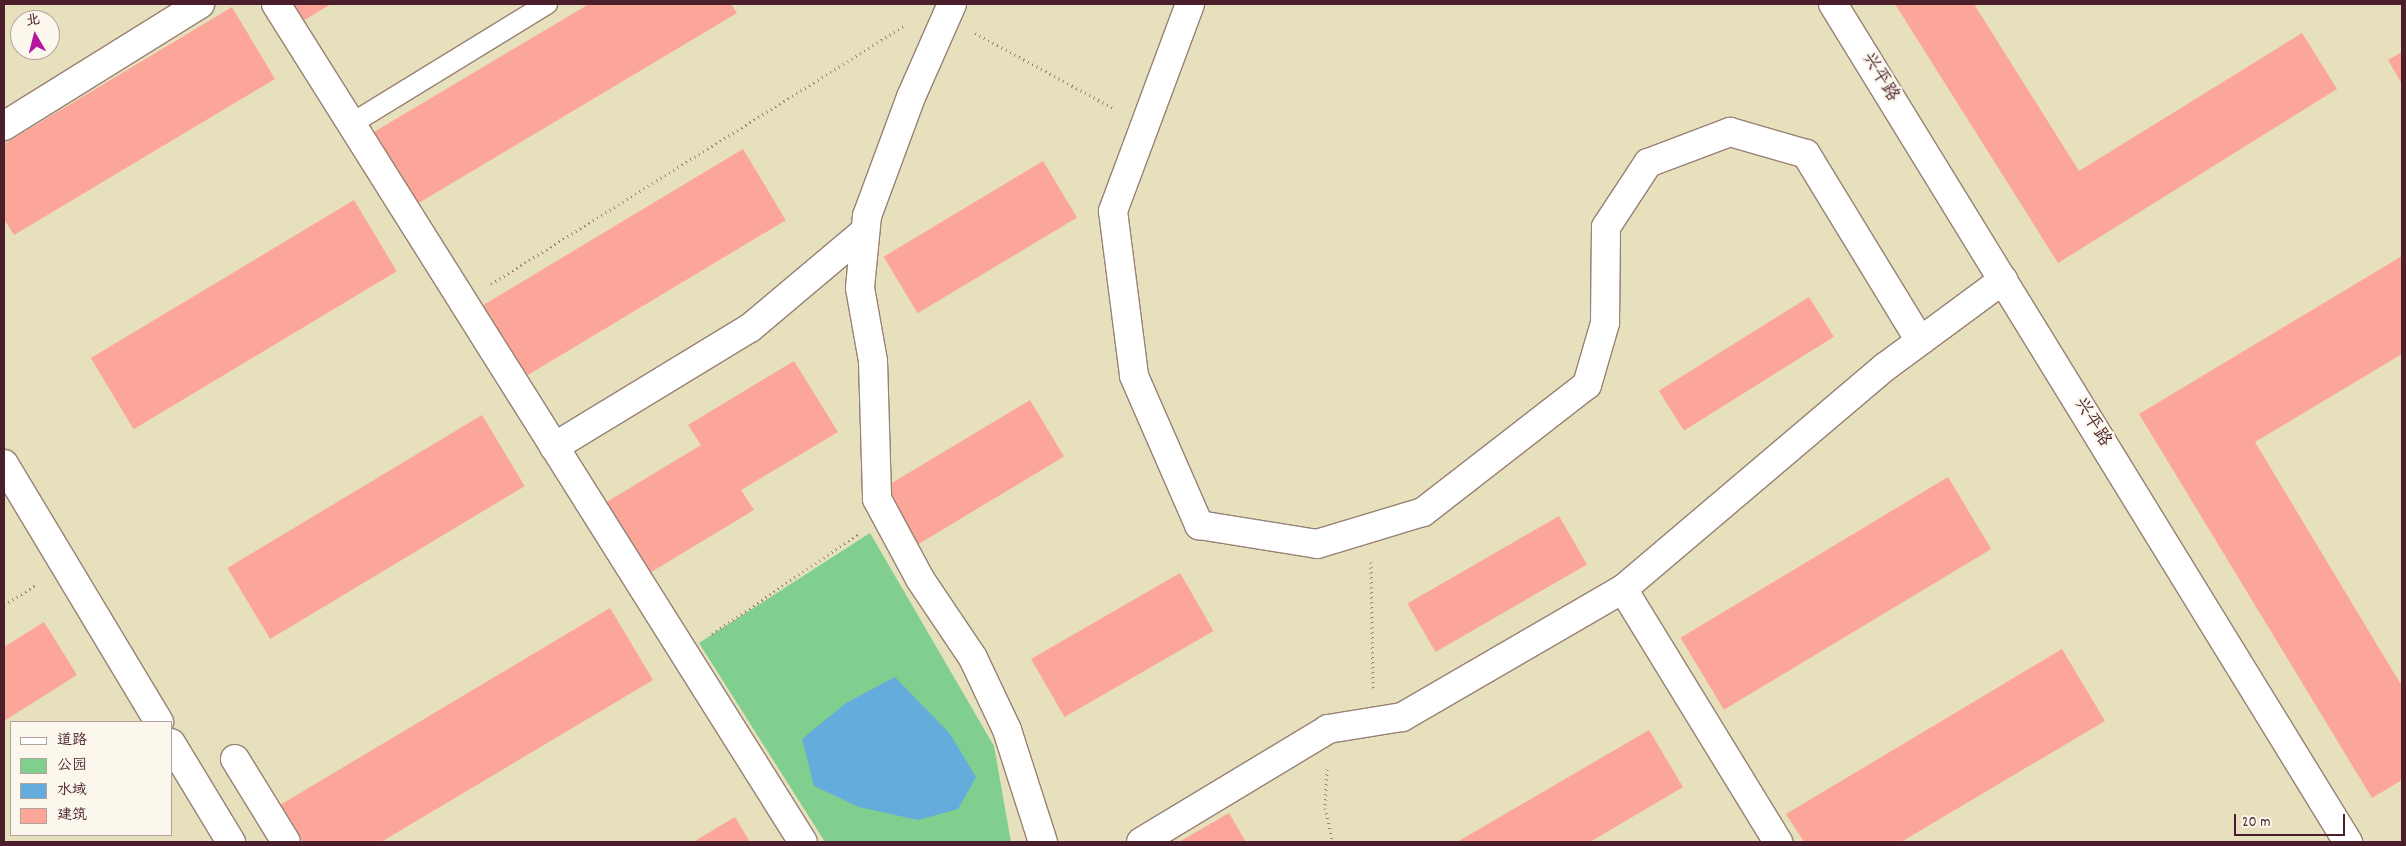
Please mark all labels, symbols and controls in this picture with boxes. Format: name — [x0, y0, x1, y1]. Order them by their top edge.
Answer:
north arrow — [10, 10, 60, 60]
text: 北 — [25, 10, 41, 32]
street label: 兴平路 — [1856, 49, 1902, 107]
street label: 兴平路 — [2068, 394, 2114, 452]
legend — [10, 721, 172, 836]
text: 道路 — [57, 730, 87, 752]
text: 公园 — [57, 755, 87, 777]
text: 水域 — [57, 780, 87, 802]
scale bar — [2236, 804, 2347, 836]
text: 建筑 — [57, 805, 87, 827]
text: 20 m — [2242, 812, 2270, 834]

